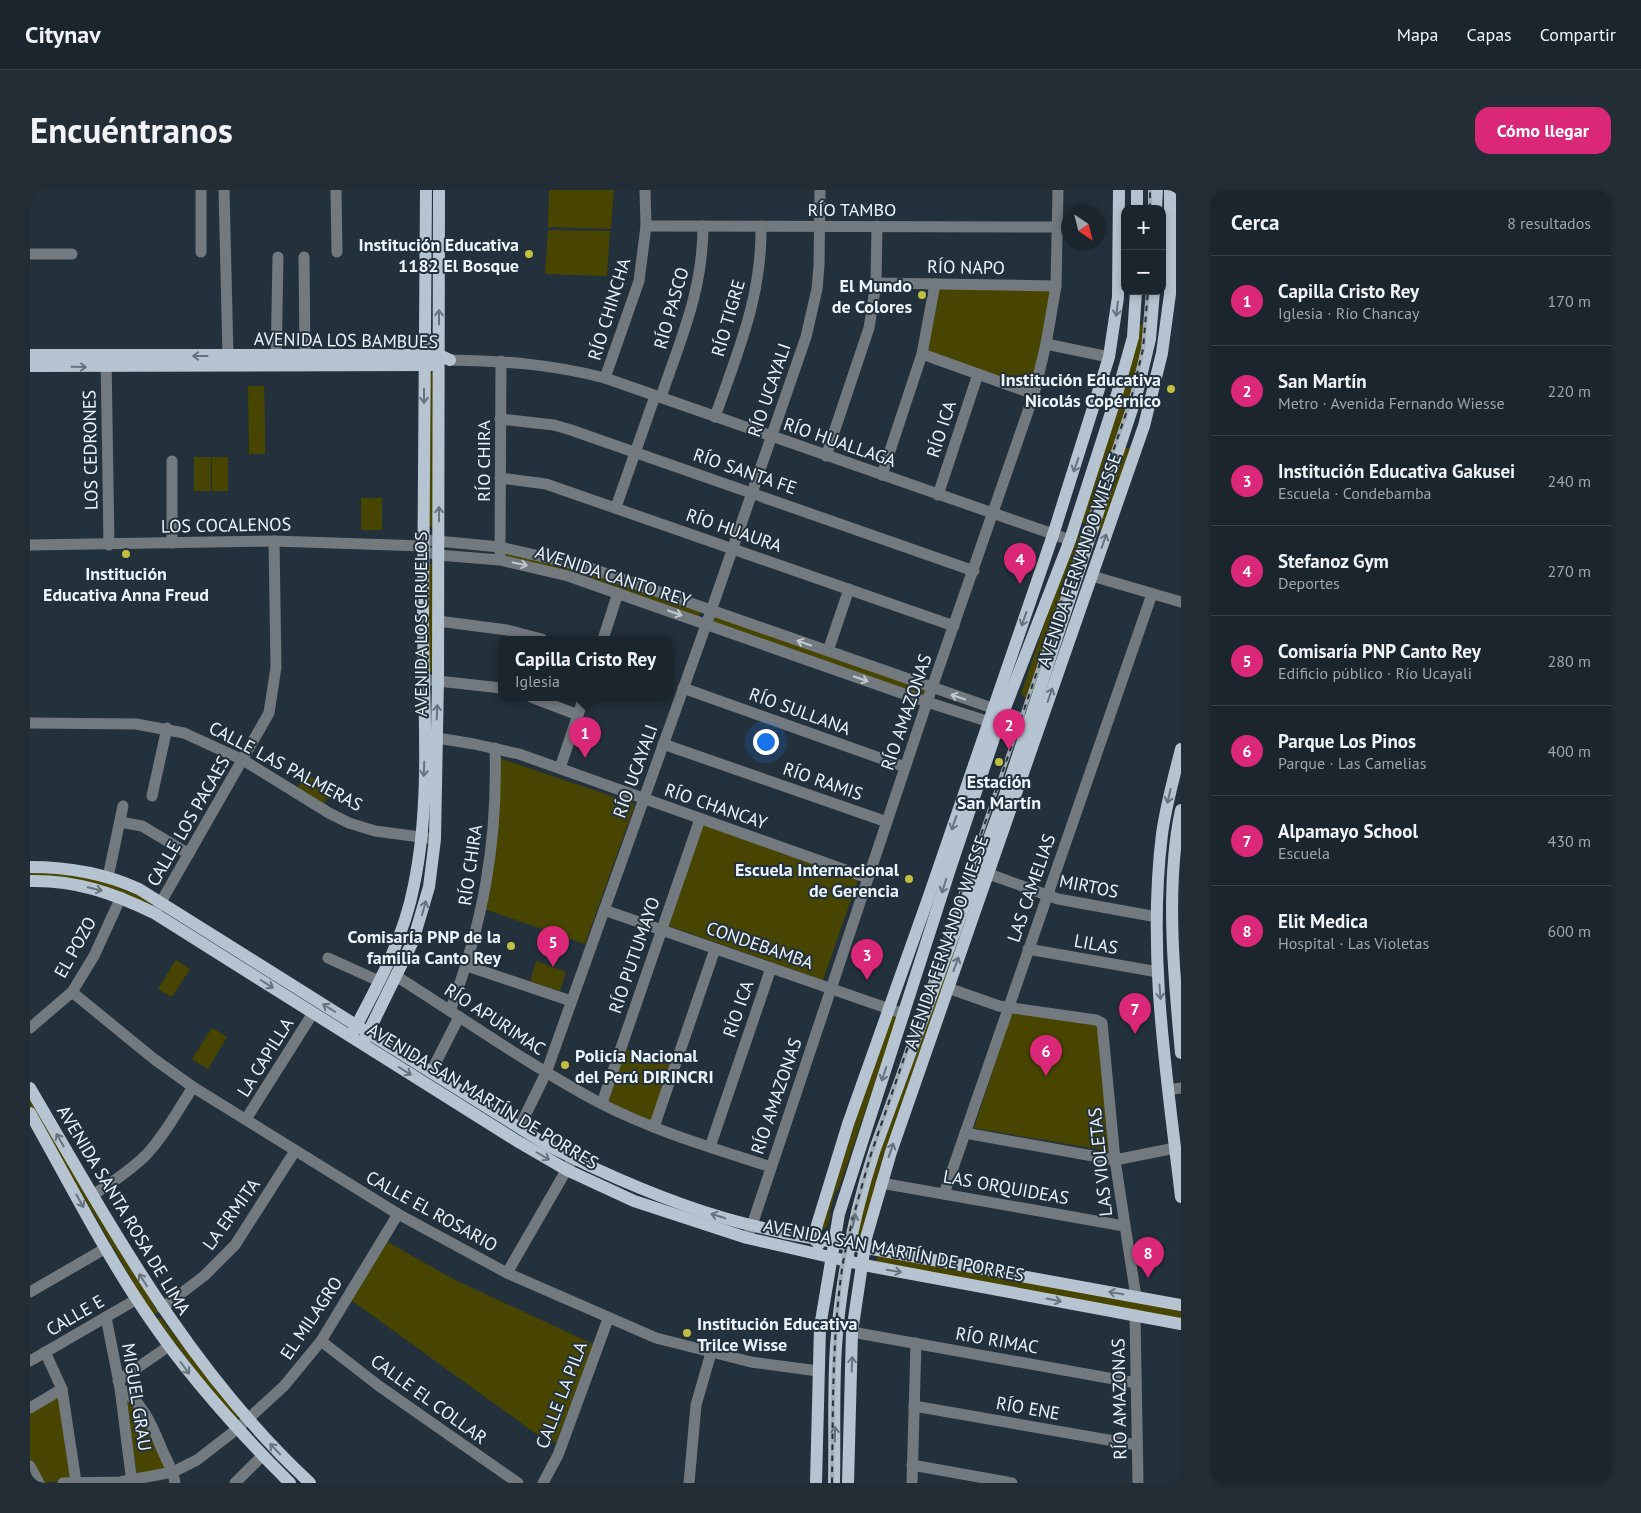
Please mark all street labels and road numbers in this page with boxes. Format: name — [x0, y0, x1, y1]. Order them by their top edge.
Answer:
street label: RÍO TAMBO — [808, 198, 896, 221]
street label: RÍO CHINCHA — [583, 255, 636, 363]
street label: RÍO NAPO — [927, 255, 1005, 279]
street label: RÍO PASCO — [648, 264, 694, 352]
street label: RÍO TIGRE — [706, 277, 750, 359]
street label: AVENIDA LOS BAMBUES — [254, 327, 438, 353]
street label: RÍO UCAYALI — [742, 340, 796, 440]
street label: LOS CEDRONES — [77, 390, 103, 510]
street label: RÍO ICA — [921, 397, 961, 460]
street label: RÍO HUALLAGA — [781, 412, 900, 472]
street label: RÍO CHIRA — [472, 420, 495, 502]
street label: RÍO SANTA FE — [690, 443, 800, 499]
street label: AVENIDA FERNANDO WIESSE — [1032, 450, 1126, 670]
street label: RÍO HUAURA — [683, 503, 785, 557]
street label: LOS COCALENOS — [161, 512, 291, 538]
street label: AVENIDA LOS CIRUELOS — [409, 531, 432, 717]
street label: AVENIDA CANTO REY — [532, 540, 694, 612]
street label: RÍO AMAZONAS — [875, 651, 937, 773]
street label: RÍO SULLANA — [746, 682, 854, 740]
street label: CALLE LAS PALMERAS — [205, 716, 367, 816]
street label: RÍO UCAYALI — [607, 721, 663, 821]
street label: CALLE LOS PACAES — [141, 752, 235, 890]
street label: RÍO RAMIS — [780, 757, 866, 805]
street label: RÍO CHANCAY — [662, 778, 770, 834]
street label: RÍO CHIRA — [453, 823, 487, 907]
street label: LAS CAMELIAS — [1002, 831, 1060, 945]
street label: AVENIDA FERNANDO WIESSE — [899, 832, 993, 1052]
street label: MIRTOS — [1057, 869, 1121, 903]
street label: RÍO PUTUMAYO — [603, 894, 665, 1016]
street label: EL POZO — [49, 912, 101, 982]
street label: CONDEBAMBA — [703, 916, 817, 974]
street label: LILAS — [1072, 929, 1120, 959]
street label: RÍO ICA — [718, 977, 759, 1040]
street label: RÍO APURIMAC — [440, 978, 550, 1060]
street label: LA CAPILLA — [232, 1013, 299, 1101]
street label: AVENIDA SAN MARTÍN DE PORRES — [363, 1018, 603, 1174]
street label: RÍO AMAZONAS — [745, 1035, 807, 1157]
street label: AVENIDA SANTA ROSA DE LIMA — [52, 1101, 196, 1319]
street label: LAS VIOLETAS — [1083, 1106, 1117, 1218]
street label: CALLE EL ROSARIO — [362, 1165, 502, 1257]
street label: LAS ORQUIDEAS — [941, 1165, 1071, 1209]
street label: LA ERMITA — [197, 1173, 265, 1254]
street label: AVENIDA SAN MARTÍN DE PORRES — [762, 1213, 1026, 1287]
street label: EL MILAGRO — [275, 1272, 347, 1364]
street label: CALLE E — [42, 1289, 108, 1341]
street label: RÍO RIMAC — [954, 1321, 1040, 1359]
street label: CALLE LA PILA — [530, 1338, 592, 1452]
street label: RÍO AMAZONAS — [1106, 1338, 1132, 1460]
street label: MIGUEL GRAU — [117, 1341, 157, 1453]
street label: CALLE EL COLLAR — [366, 1349, 492, 1449]
street label: RÍO ENE — [994, 1391, 1062, 1425]

